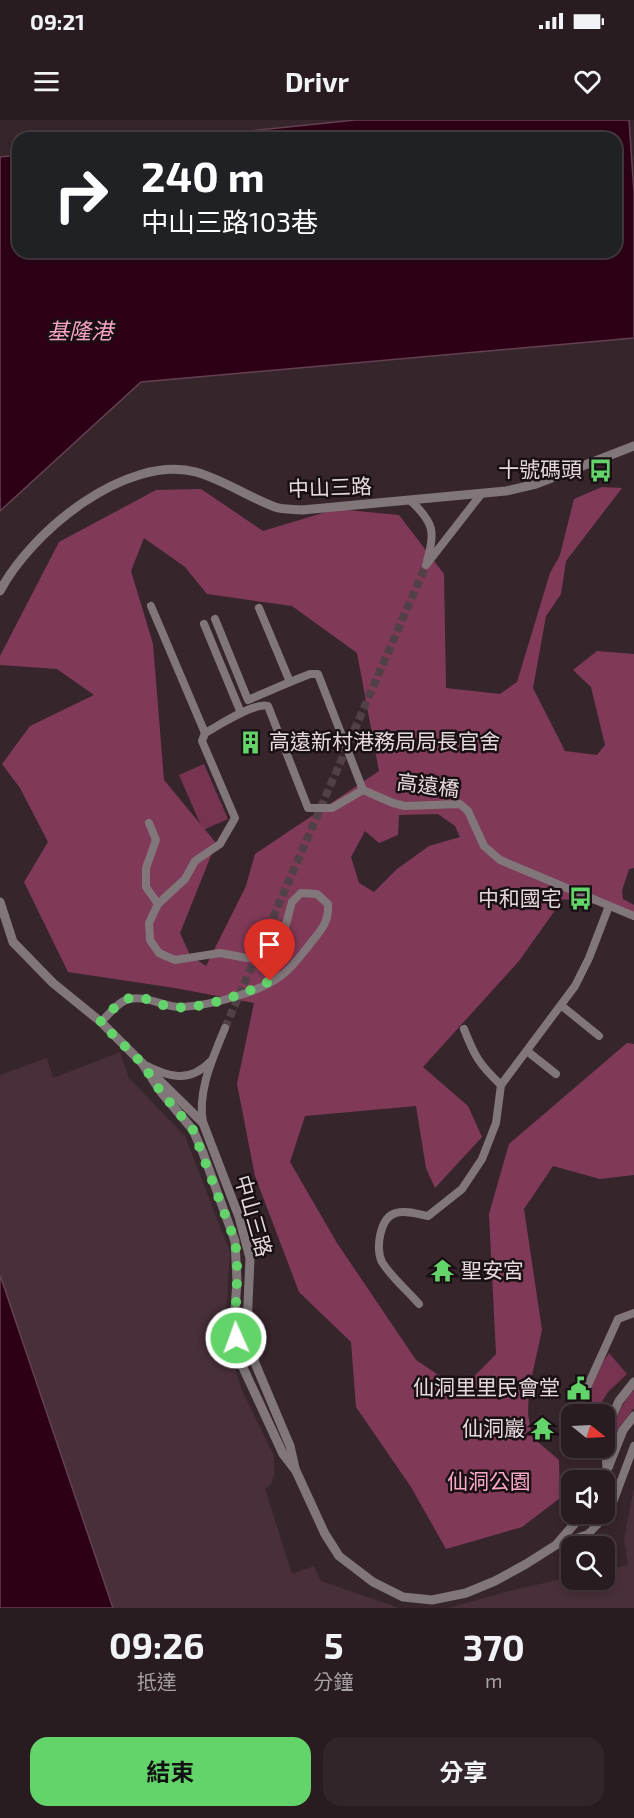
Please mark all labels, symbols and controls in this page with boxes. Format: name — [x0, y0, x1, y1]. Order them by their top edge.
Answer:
text: 09:21 — [30, 8, 85, 34]
icon: menu — [30, 65, 63, 98]
text: Drivr — [285, 65, 349, 97]
icon: heart — [571, 65, 604, 98]
text: 240 m — [141, 150, 265, 200]
icon: right — [42, 156, 120, 234]
text: 中山三路103巷 — [141, 205, 318, 237]
water label: 基隆港 — [47, 317, 116, 343]
place label: 十號碼頭 — [498, 456, 582, 481]
bus stop icon: 十號碼頭 — [587, 457, 613, 483]
street label: 中山三路 — [288, 473, 372, 500]
place label: 高遠新村港務局局長官舍 — [269, 728, 500, 753]
building icon: 高遠新村港務局局長官舍 — [238, 729, 264, 755]
street label: 高遠橋 — [395, 768, 461, 801]
place label: 中和國宅 — [478, 885, 562, 910]
bus stop icon: 中和國宅 — [567, 886, 593, 912]
pin — [244, 919, 295, 981]
icon: arrive — [253, 928, 286, 961]
street label: 中山三路 — [231, 1172, 278, 1259]
place label: 聖安宮 — [461, 1257, 524, 1282]
temple icon: 聖安宮 — [430, 1258, 456, 1284]
position arrow — [204, 1306, 268, 1370]
place label: 仙洞里里民會堂 — [413, 1374, 560, 1399]
public building icon: 仙洞里里民會堂 — [565, 1375, 591, 1401]
north arrow — [561, 1404, 615, 1458]
map controls — [561, 1404, 615, 1590]
place label: 仙洞巖 — [462, 1415, 525, 1440]
temple icon: 仙洞巖 — [530, 1416, 556, 1442]
park label: 仙洞公園 — [447, 1468, 531, 1493]
button: sound — [561, 1470, 615, 1524]
button: search — [561, 1536, 615, 1590]
text: 09:26 — [109, 1623, 204, 1666]
text: 5 — [324, 1623, 344, 1666]
text: 370 — [463, 1625, 525, 1668]
text: m — [485, 1668, 503, 1692]
text: 抵達 — [137, 1669, 177, 1693]
text: 分鐘 — [314, 1669, 354, 1693]
button: 結束 — [30, 1737, 311, 1806]
button: 分享 — [323, 1737, 604, 1806]

